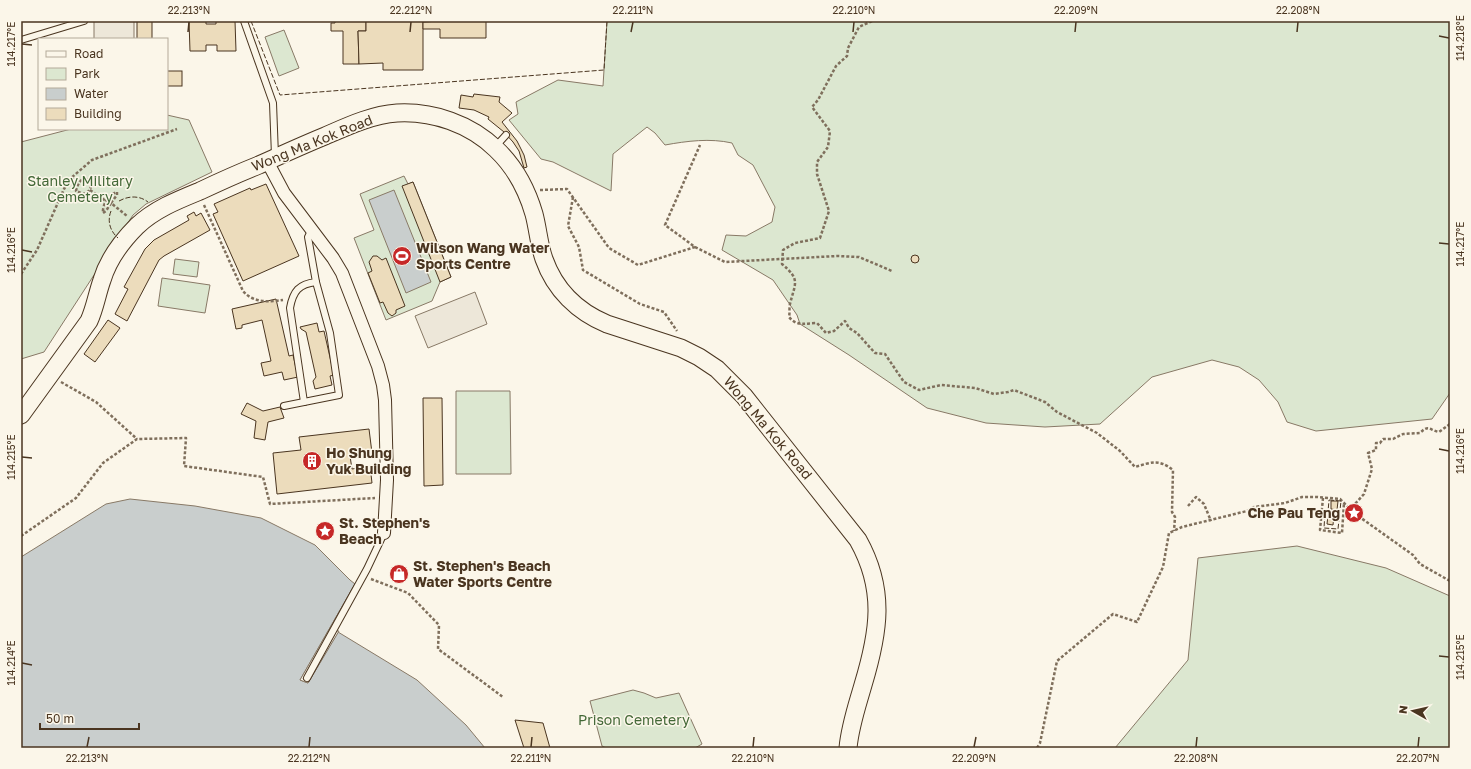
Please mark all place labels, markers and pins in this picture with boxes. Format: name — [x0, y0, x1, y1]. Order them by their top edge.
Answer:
place label: Wilson Wang Water Sports Centre — [416, 239, 550, 272]
sports icon: Wilson Wang Water Sports Centre — [391, 245, 413, 267]
place label: Ho Shung Yuk Building — [326, 444, 411, 477]
building icon: Ho Shung Yuk Building — [301, 450, 323, 472]
place icon: Che Pau Teng — [1343, 502, 1365, 524]
place label: Che Pau Teng — [1247, 504, 1340, 521]
place label: St. Stephen's Beach — [339, 514, 430, 547]
place icon: St. Stephen's Beach — [314, 520, 336, 542]
place label: St. Stephen's Beach Water Sports Centre — [413, 557, 552, 590]
shop icon: St. Stephen's Beach Water Sports Centre — [388, 563, 410, 585]

